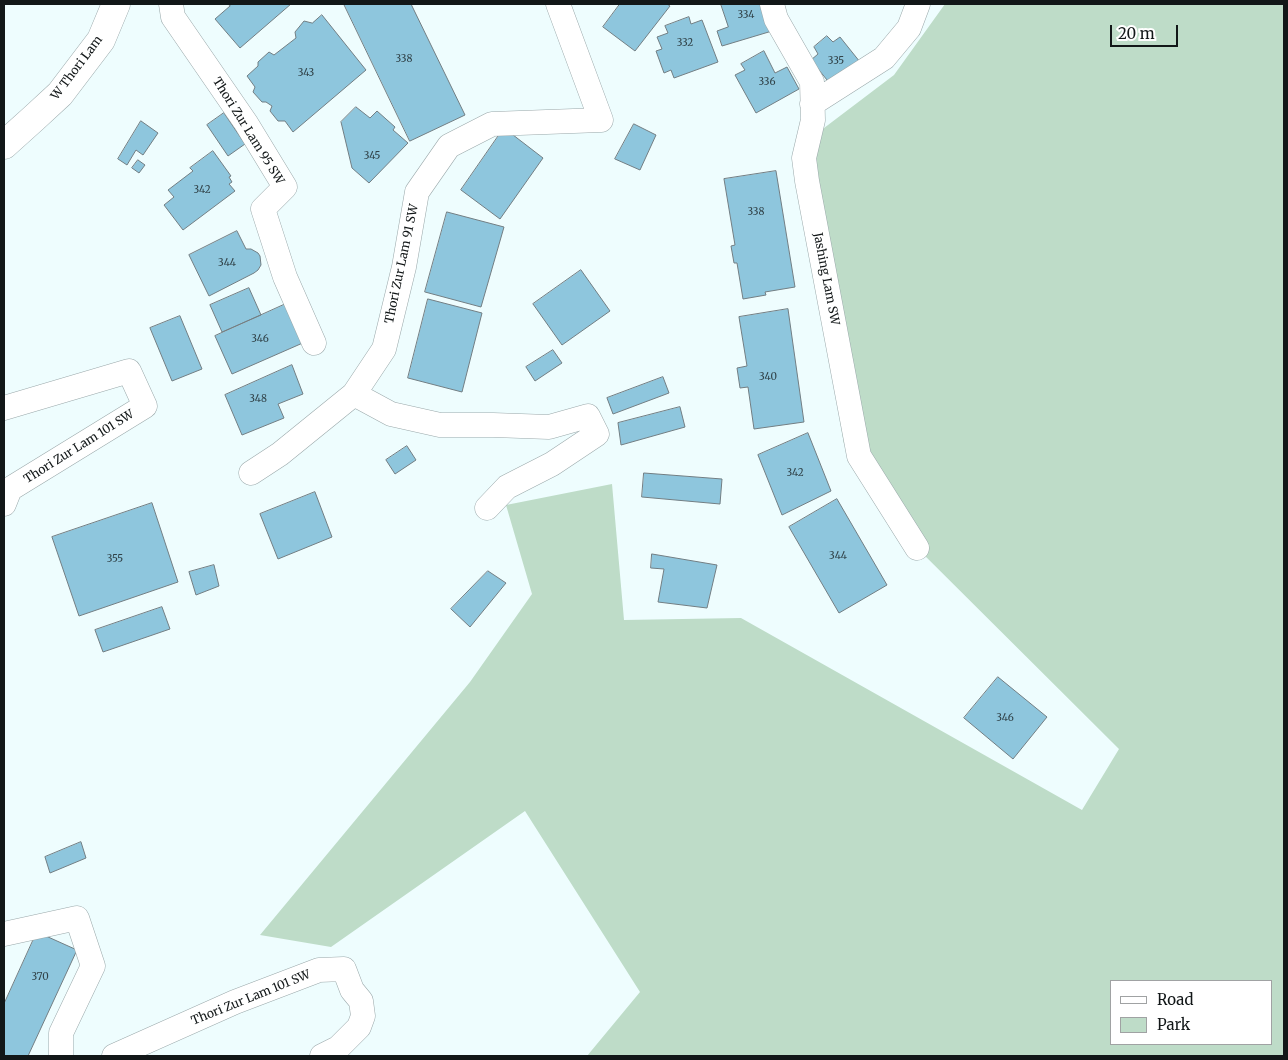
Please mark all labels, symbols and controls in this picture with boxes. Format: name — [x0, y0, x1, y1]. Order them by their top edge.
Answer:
house number: 334 — [737, 9, 755, 21]
scale bar — [1113, 15, 1180, 47]
text: 20 m — [1118, 24, 1155, 43]
street label: W Thori Lam — [48, 33, 106, 103]
house number: 332 — [677, 37, 693, 49]
house number: 338 — [396, 53, 412, 65]
house number: 335 — [828, 55, 844, 67]
house number: 343 — [298, 67, 314, 79]
street label: Thori Zur Lam 95 SW — [209, 75, 287, 187]
house number: 336 — [759, 76, 775, 88]
house number: 345 — [364, 150, 380, 162]
house number: 342 — [193, 184, 211, 196]
street label: Thori Zur Lam 91 SW — [382, 203, 422, 325]
house number: 338 — [748, 206, 764, 218]
street label: Jashing Lam SW — [810, 231, 842, 327]
house number: 344 — [218, 257, 236, 269]
house number: 346 — [251, 333, 269, 345]
house number: 340 — [759, 371, 777, 383]
house number: 348 — [249, 393, 267, 405]
street label: Thori Zur Lam 101 SW — [21, 407, 137, 487]
house number: 342 — [786, 467, 804, 479]
house number: 344 — [829, 550, 847, 562]
house number: 355 — [107, 553, 123, 565]
house number: 346 — [996, 712, 1014, 724]
street label: Thori Zur Lam 101 SW — [189, 968, 313, 1028]
house number: 370 — [31, 971, 49, 983]
legend — [1110, 980, 1273, 1045]
text: Road — [1157, 990, 1193, 1009]
text: Park — [1157, 1015, 1190, 1034]

